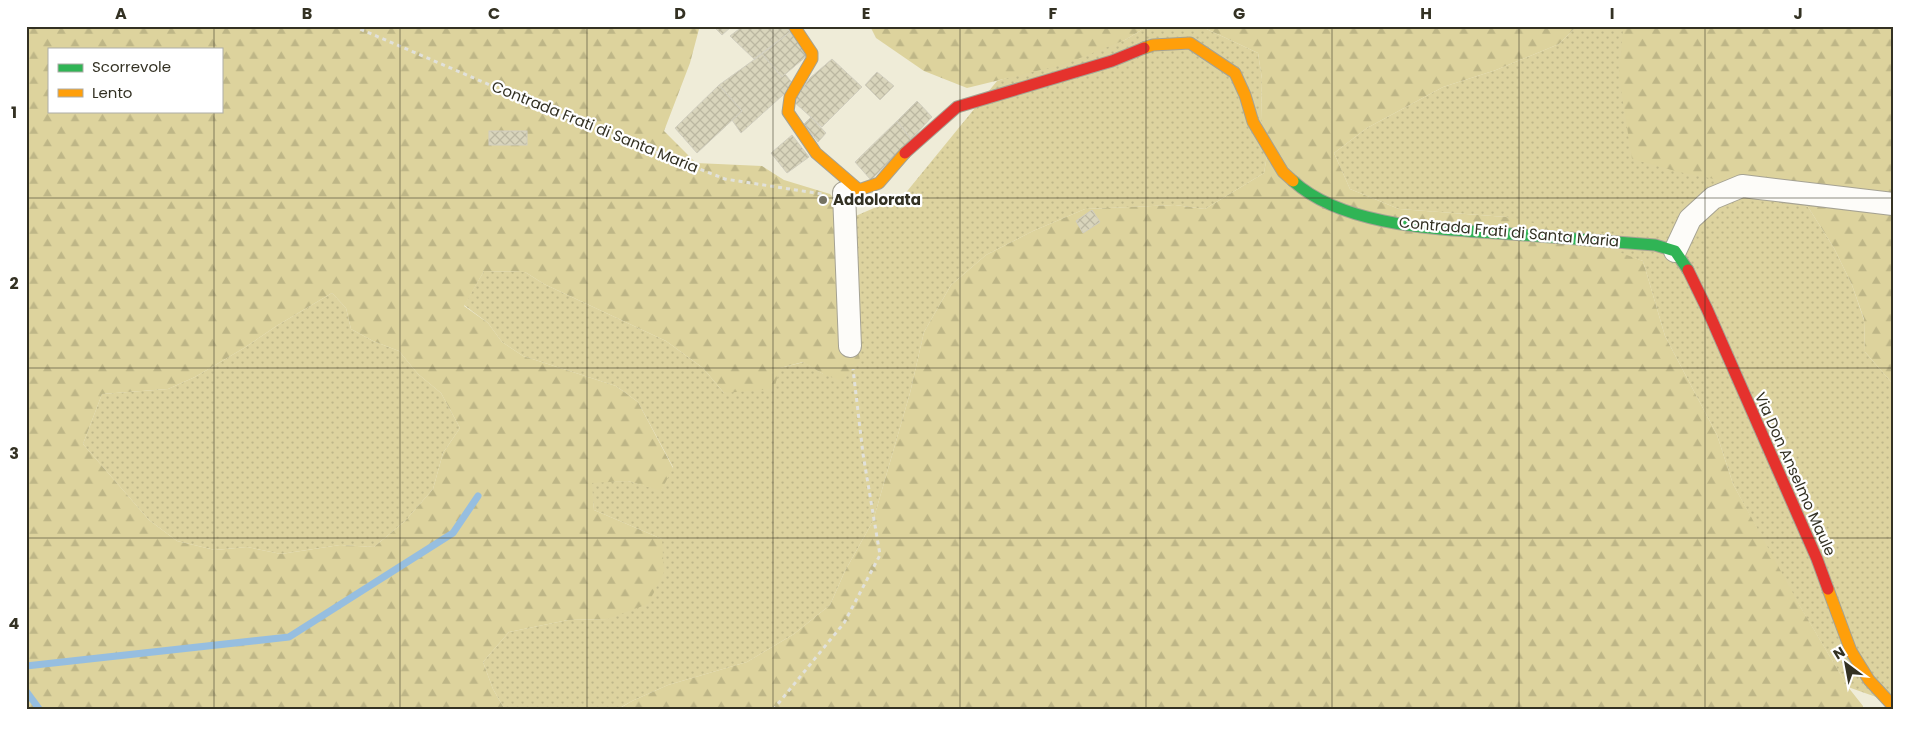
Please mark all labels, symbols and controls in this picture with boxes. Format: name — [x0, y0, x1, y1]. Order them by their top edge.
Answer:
text: A — [115, 2, 127, 25]
text: B — [302, 2, 312, 25]
text: C — [488, 2, 500, 25]
text: D — [674, 2, 686, 25]
text: E — [862, 2, 870, 25]
text: F — [1049, 2, 1058, 25]
text: G — [1233, 2, 1245, 25]
text: H — [1420, 2, 1432, 25]
text: I — [1610, 2, 1614, 25]
text: J — [1793, 2, 1803, 25]
legend — [48, 48, 222, 112]
text: Scorrevole — [92, 56, 171, 77]
street label: Contrada Frati di Santa Maria — [489, 75, 702, 178]
text: Lento — [92, 82, 132, 103]
text: 1 — [11, 101, 17, 124]
place label: Addolorata — [833, 189, 921, 210]
marker: Addolorata — [817, 194, 829, 206]
street label: Contrada Frati di Santa Maria — [1398, 211, 1620, 252]
text: 2 — [9, 272, 19, 295]
street label: Via Don Anselmo Maule — [1750, 389, 1841, 559]
text: 3 — [9, 442, 19, 465]
text: 4 — [9, 612, 20, 635]
north arrow — [1822, 638, 1872, 688]
text: N — [1829, 642, 1849, 664]

